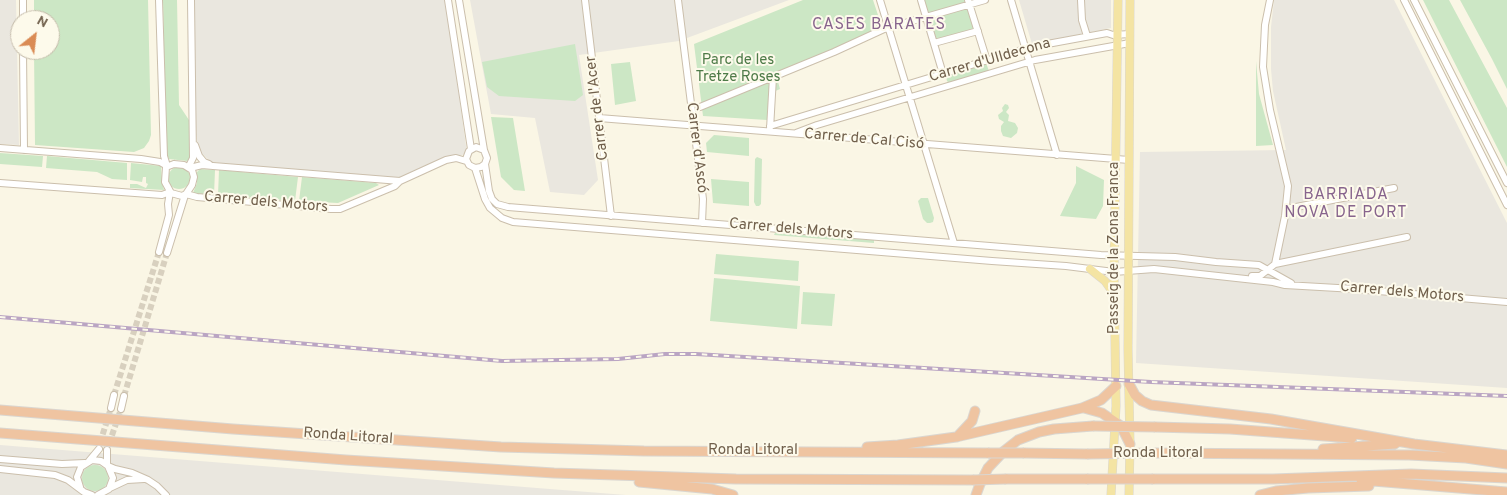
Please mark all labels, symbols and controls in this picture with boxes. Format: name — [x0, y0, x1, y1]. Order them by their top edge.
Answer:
north arrow — [10, 10, 60, 60]
text: N — [34, 12, 51, 32]
district label: CASES BARATES — [810, 16, 948, 36]
street label: Carrer d'Ulldecona — [927, 35, 1053, 87]
park label: Parc de les Tretze Roses — [695, 52, 781, 87]
street label: Carrer de l'Acer — [583, 55, 613, 161]
street label: Carrer d'Ascó — [682, 102, 710, 194]
street label: Carrer de Cal Cisó — [803, 126, 925, 154]
street label: Passeig de la Zona Franca — [1106, 162, 1124, 334]
district label: BARRIADA NOVA DE PORT — [1283, 186, 1409, 224]
street label: Carrer dels Motors — [203, 189, 329, 217]
street label: Carrer dels Motors — [728, 216, 854, 244]
street label: Carrer dels Motors — [1339, 279, 1465, 307]
street label: Ronda Litoral — [303, 425, 393, 449]
street label: Ronda Litoral — [708, 442, 798, 460]
street label: Ronda Litoral — [1113, 445, 1203, 463]

